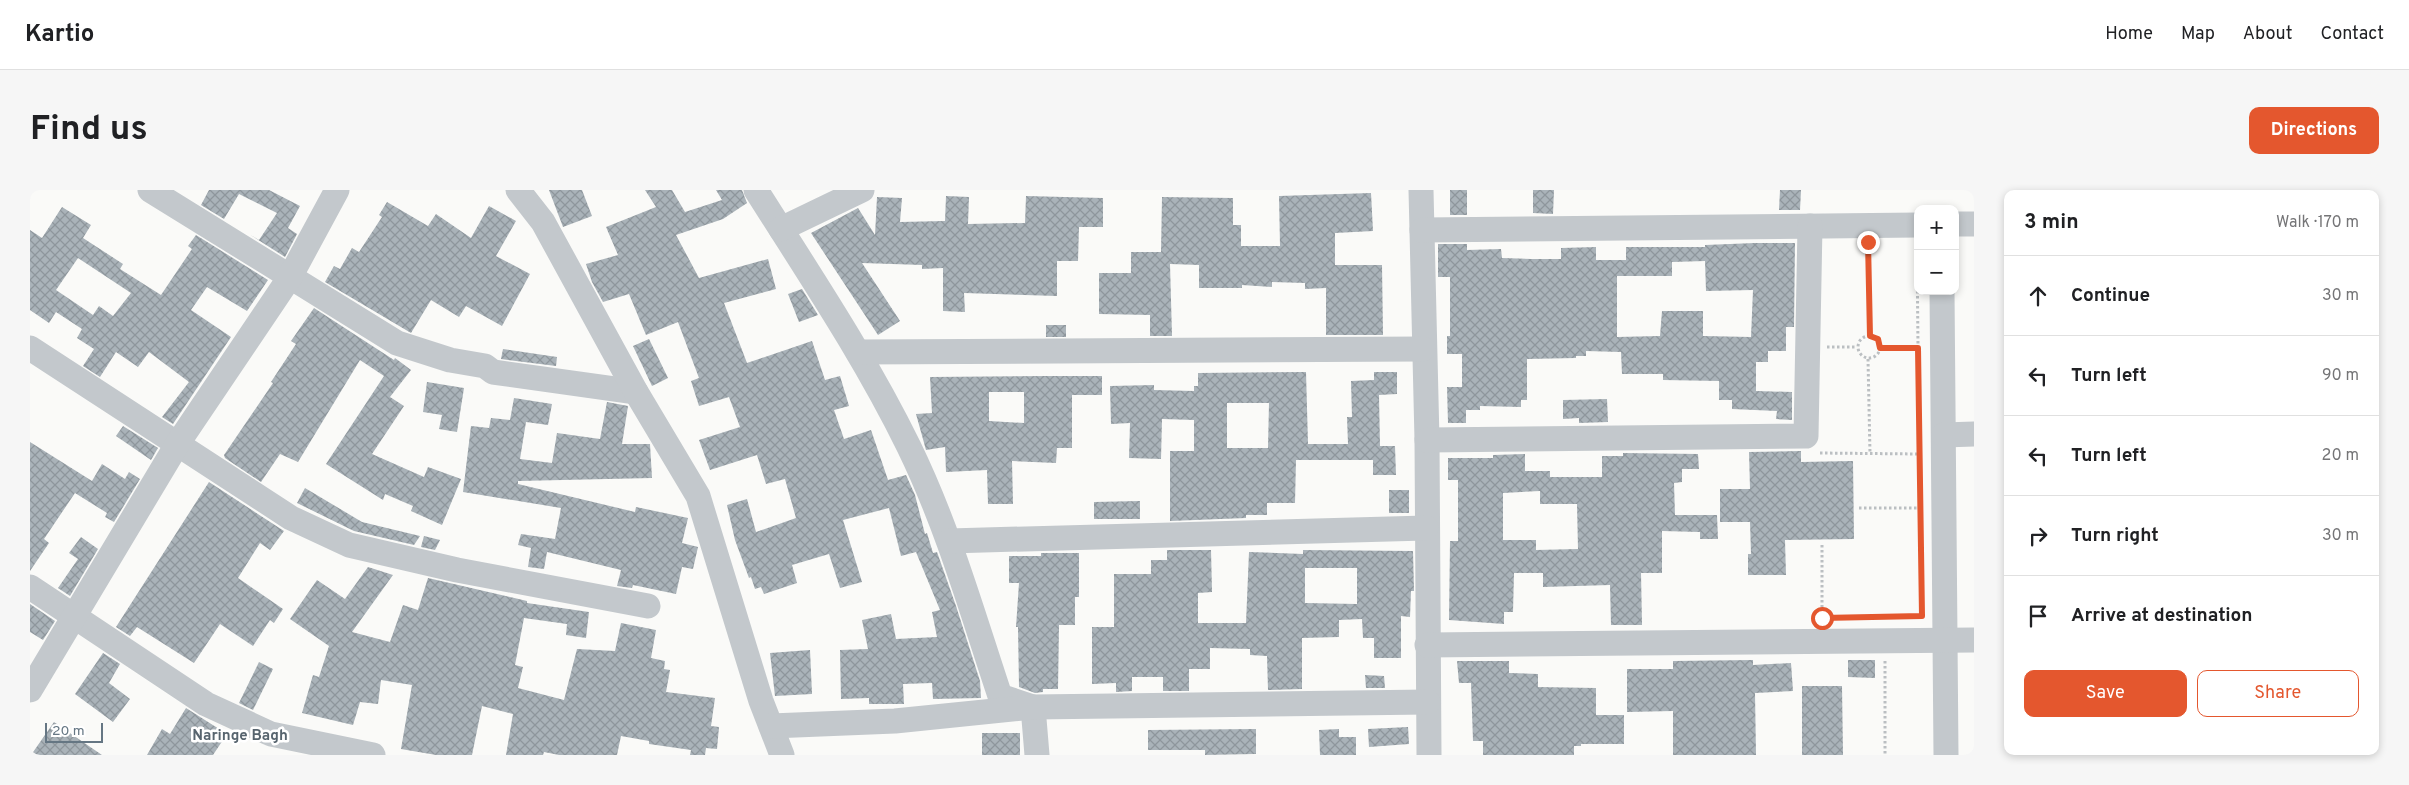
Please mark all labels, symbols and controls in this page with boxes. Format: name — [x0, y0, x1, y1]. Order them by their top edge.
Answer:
text: Kartio — [25, 20, 94, 50]
text: Home — [2105, 23, 2153, 46]
text: Map — [2181, 23, 2215, 46]
text: About — [2243, 23, 2292, 46]
text: Contact — [2320, 23, 2384, 46]
button: Directions — [2249, 107, 2379, 154]
text: Find us — [30, 108, 148, 152]
map controls — [1914, 205, 1959, 295]
button: + — [1914, 205, 1959, 250]
text: 3 min — [2024, 209, 2079, 236]
text: Walk · 170 m — [2276, 213, 2359, 233]
route end — [1857, 231, 1880, 254]
button: − — [1914, 250, 1959, 295]
icon: ahead — [2024, 282, 2052, 310]
text: Continue — [2071, 284, 2150, 308]
text: 30 m — [2322, 286, 2359, 306]
icon: left — [2024, 362, 2052, 390]
text: Turn left — [2071, 364, 2147, 388]
text: 90 m — [2322, 366, 2359, 386]
icon: left — [2024, 442, 2052, 470]
text: Turn left — [2071, 444, 2147, 468]
text: 20 m — [2322, 446, 2359, 466]
icon: right — [2024, 522, 2052, 550]
text: Turn right — [2071, 524, 2159, 548]
text: 30 m — [2322, 526, 2359, 546]
icon: arrive — [2024, 602, 2052, 630]
text: Arrive at destination — [2071, 604, 2252, 628]
route start — [1811, 607, 1834, 630]
button: Save — [2024, 670, 2187, 717]
button: Share — [2197, 670, 2359, 717]
scale bar — [45, 720, 102, 743]
text: 20 m — [52, 723, 85, 740]
district label: Naringe Bagh — [192, 727, 288, 746]

